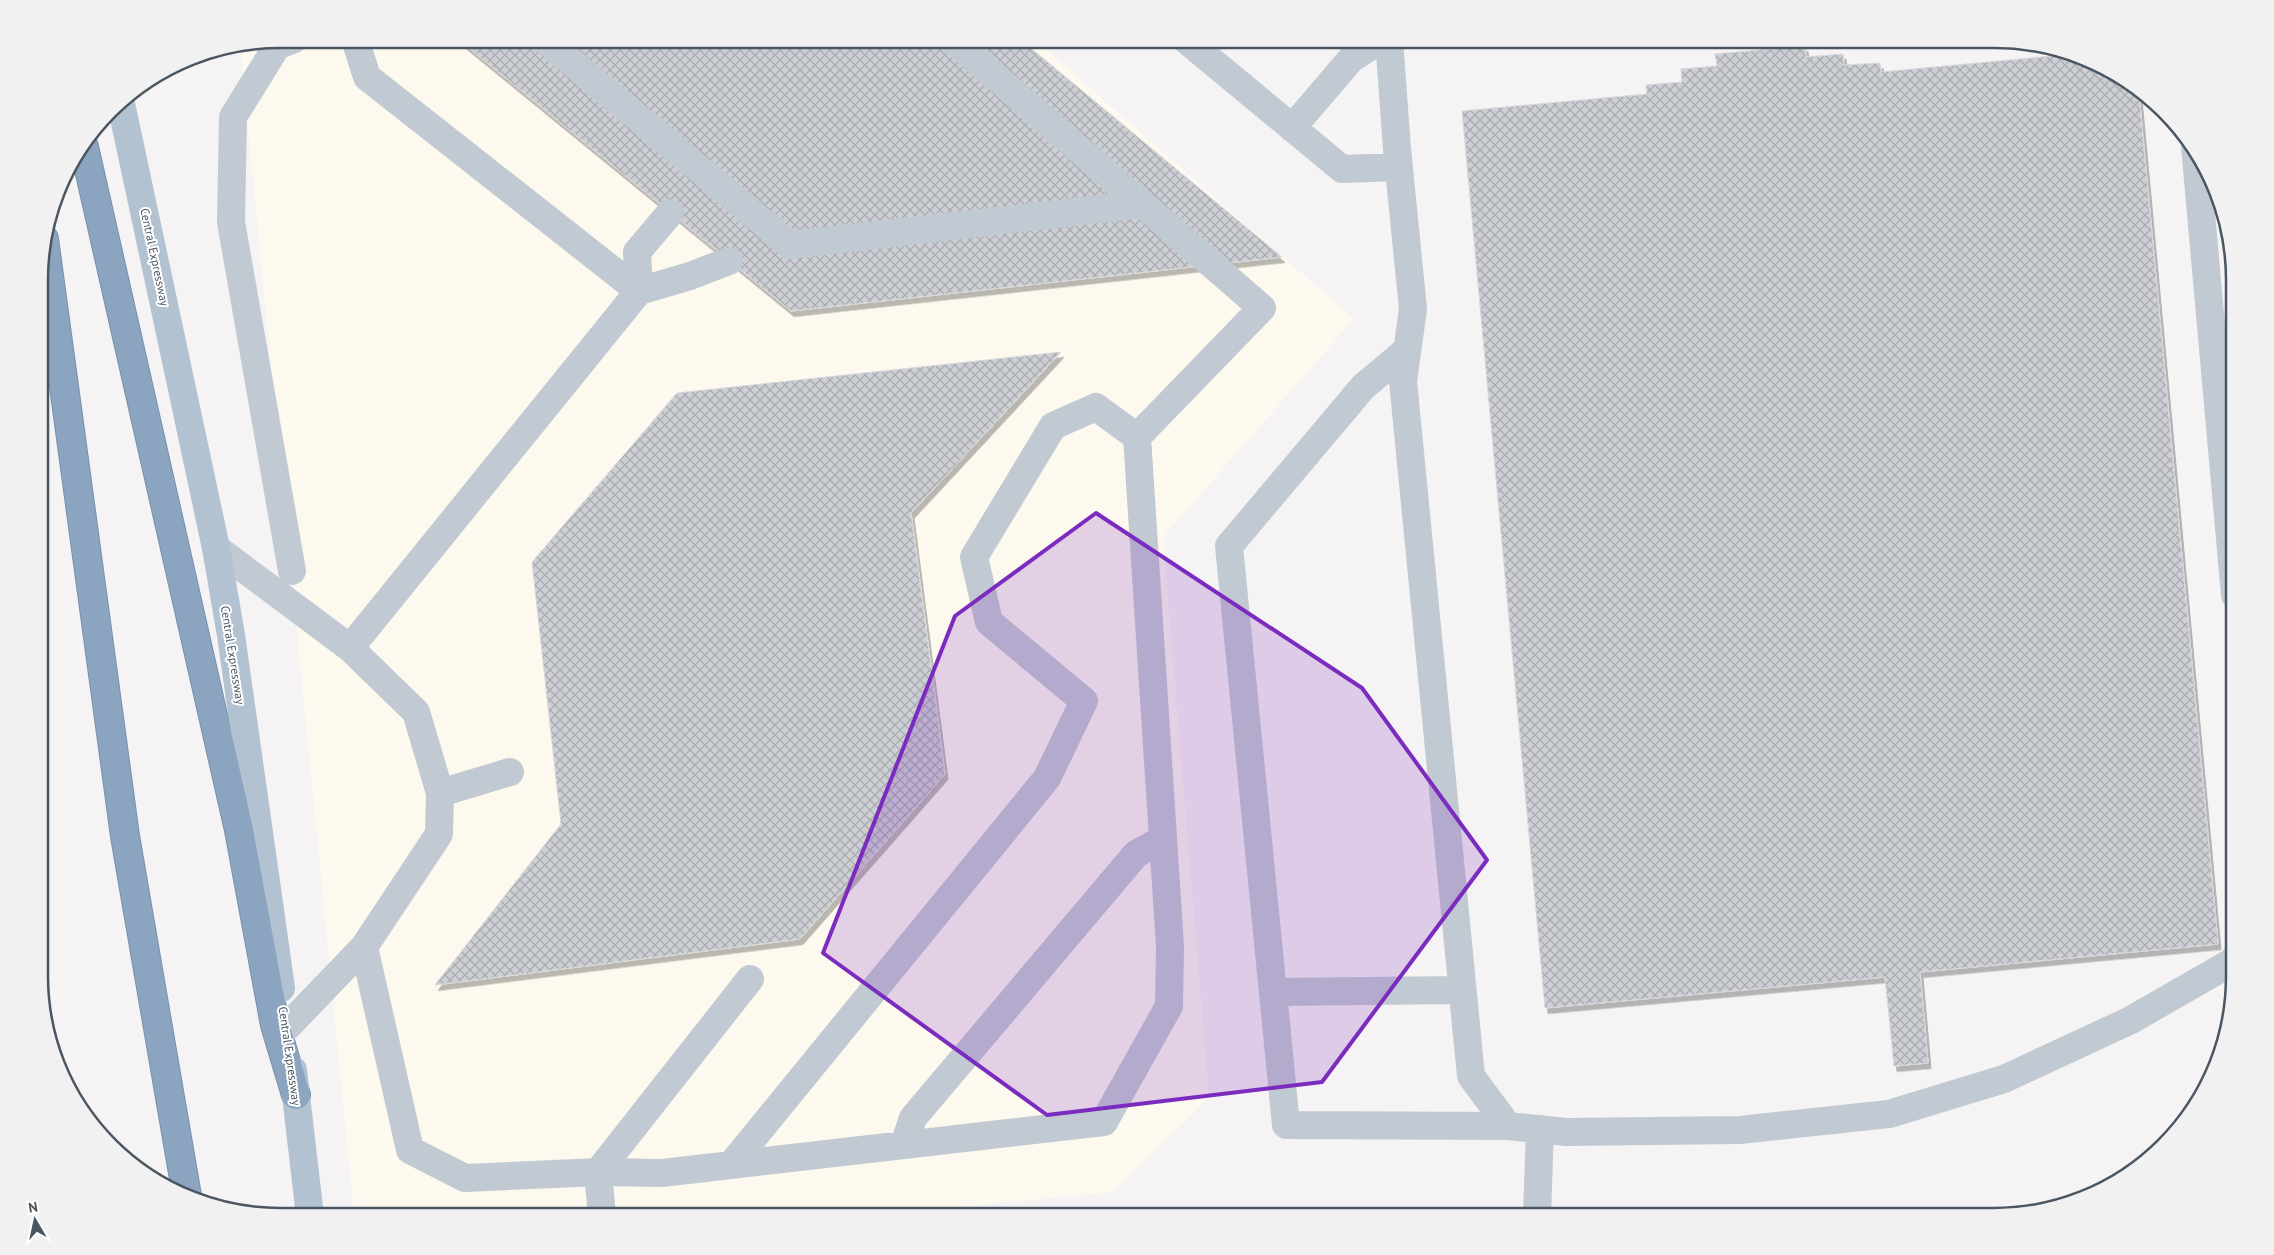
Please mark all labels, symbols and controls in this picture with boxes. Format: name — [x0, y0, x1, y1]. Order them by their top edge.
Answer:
street label: Central Expressway — [137, 207, 173, 308]
street label: Central Expressway — [218, 605, 248, 706]
street label: Central Expressway — [276, 1006, 304, 1107]
north arrow — [10, 1195, 60, 1245]
text: N — [27, 1198, 39, 1217]

